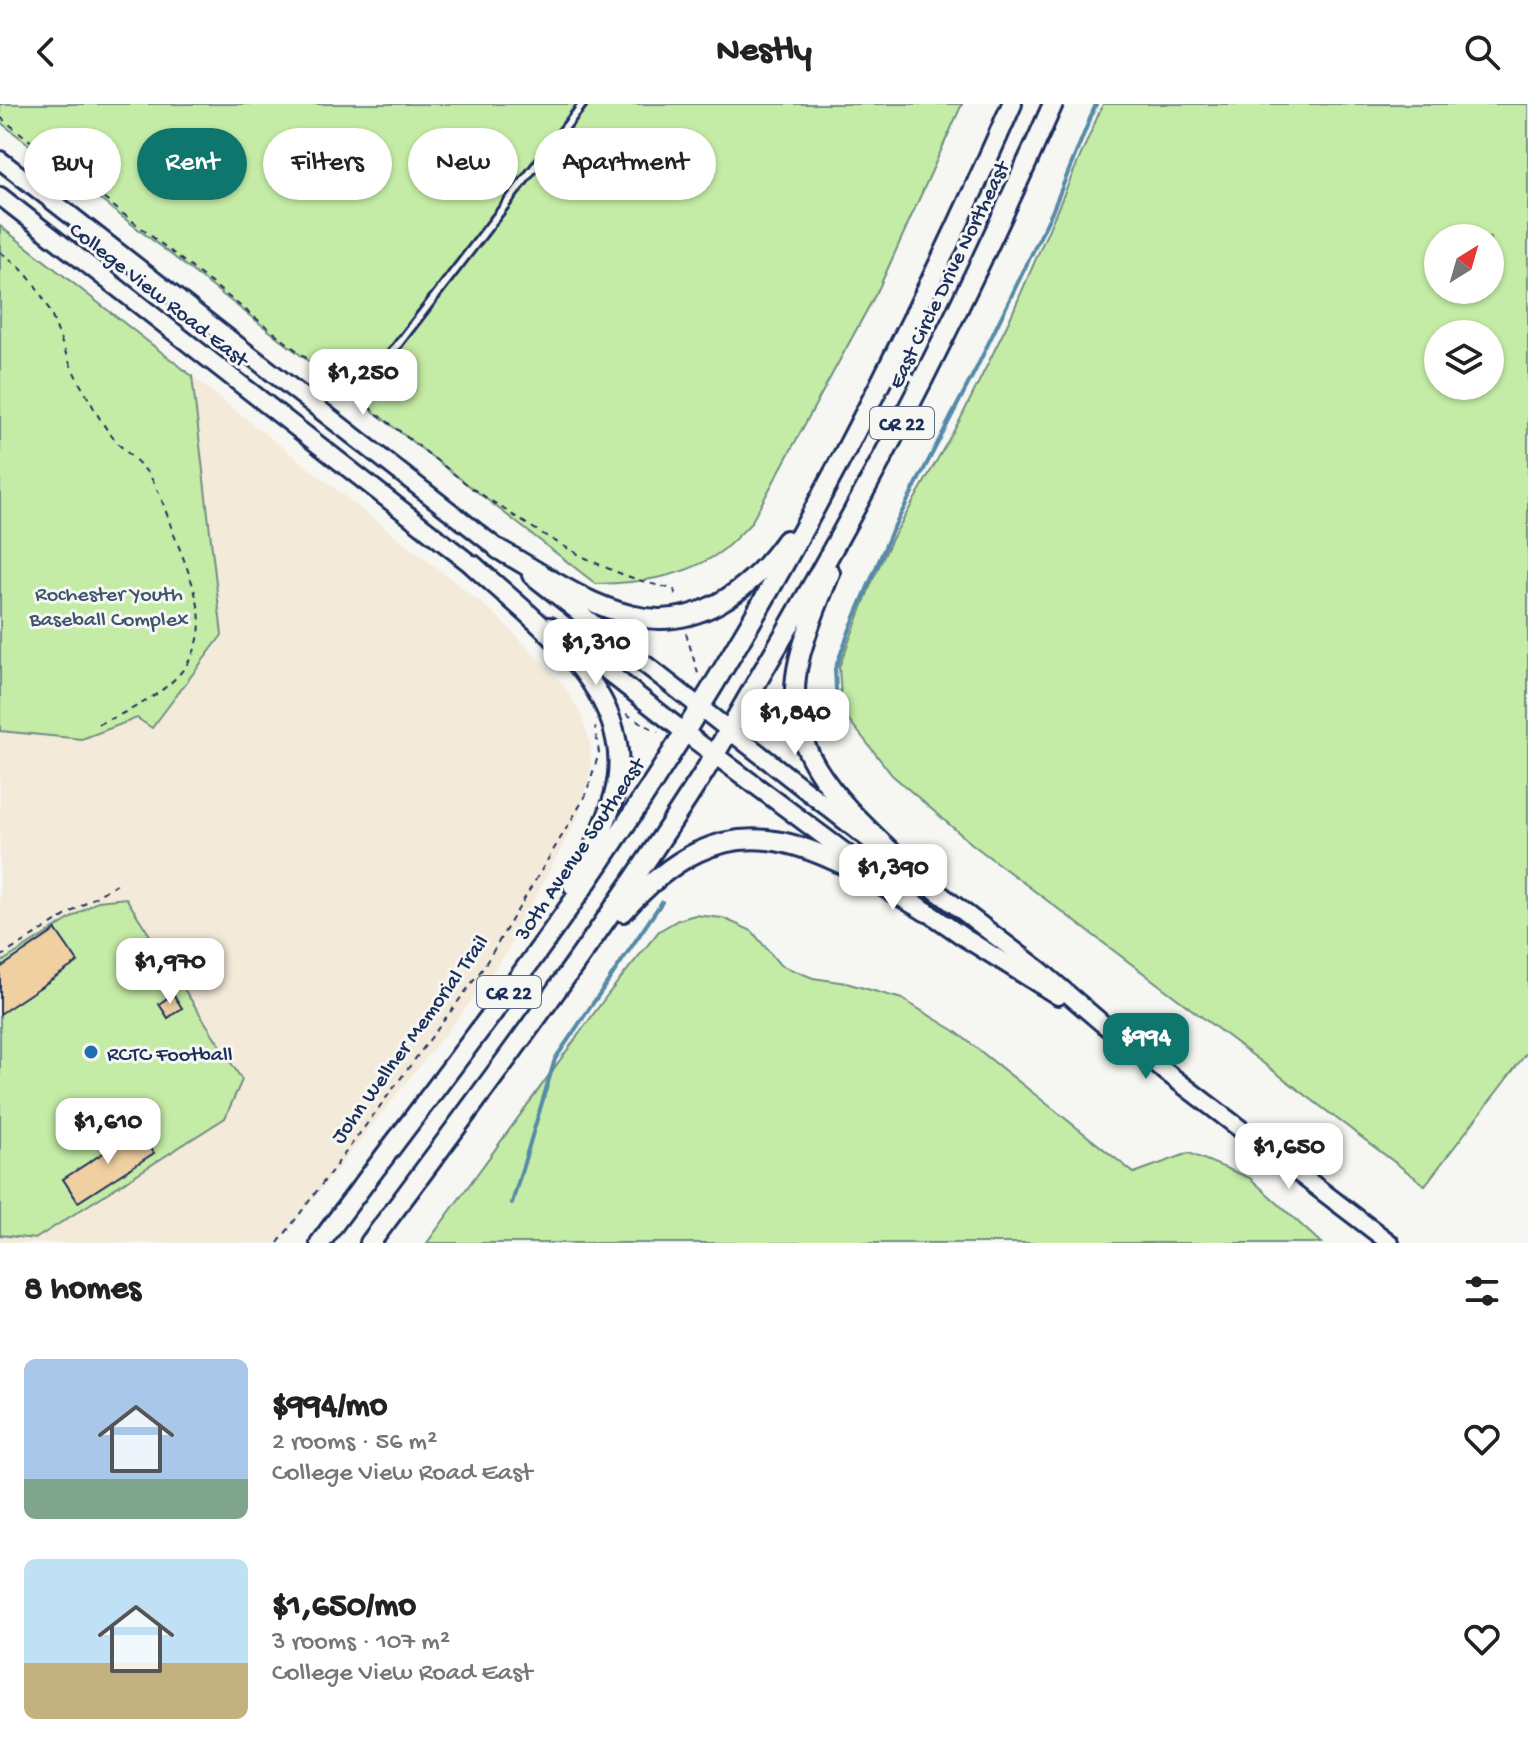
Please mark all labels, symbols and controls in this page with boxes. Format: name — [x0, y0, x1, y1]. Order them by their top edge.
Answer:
icon: back — [24, 30, 68, 74]
icon: search — [1460, 30, 1504, 74]
text: Nestly — [716, 31, 812, 74]
chip: Buy — [24, 128, 121, 200]
chip: Rent — [137, 128, 247, 200]
chip: Filters — [263, 128, 392, 200]
chip: New — [408, 128, 518, 200]
chip: Apartment — [534, 128, 716, 200]
street label: East Circle Drive Northeast — [884, 156, 1018, 394]
street label: College View Road East — [63, 218, 254, 375]
north arrow — [1424, 224, 1504, 304]
map controls — [1424, 224, 1504, 400]
button: layers — [1424, 320, 1504, 400]
pin: $1,250 — [298, 349, 428, 417]
text: $1,250 — [327, 359, 399, 390]
road number: CR 22 — [870, 407, 934, 439]
park label: Rochester Youth Baseball Complex — [28, 583, 189, 634]
pin: $1,310 — [531, 619, 661, 687]
text: $1,310 — [561, 629, 631, 660]
pin: $1,840 — [730, 689, 860, 757]
text: $1,840 — [759, 699, 831, 730]
street label: 30th Avenue Southeast — [510, 752, 653, 947]
pin: $1,390 — [828, 844, 958, 912]
text: $1,390 — [857, 854, 929, 885]
street label: John Wellner Memorial Trail — [327, 931, 496, 1150]
pin: $1,970 — [105, 938, 235, 1006]
text: $1,970 — [134, 948, 206, 979]
road number: CR 22 — [477, 976, 541, 1008]
pin: $994 — [1099, 1013, 1193, 1081]
text: $994 — [1121, 1023, 1171, 1054]
marker: RCTC Football — [82, 1043, 100, 1061]
place label: RCTC Football — [107, 1043, 233, 1069]
pin: $1,610 — [43, 1098, 173, 1166]
text: $1,610 — [74, 1108, 142, 1139]
pin: $1,650 — [1224, 1123, 1354, 1191]
text: $1,650 — [1253, 1133, 1325, 1164]
icon: filters — [1460, 1269, 1504, 1313]
text: 8 homes — [24, 1271, 141, 1311]
text: $994/mo — [272, 1388, 387, 1428]
icon: home — [88, 1391, 184, 1487]
icon: heart — [1460, 1417, 1504, 1461]
text: 2 rooms · 56 m² — [272, 1428, 437, 1459]
text: College View Road East — [272, 1459, 532, 1490]
text: $1,650/mo — [272, 1588, 416, 1628]
icon: home — [88, 1591, 184, 1687]
icon: heart — [1460, 1617, 1504, 1661]
text: 3 rooms · 107 m² — [272, 1628, 450, 1659]
text: College View Road East — [272, 1659, 532, 1690]

